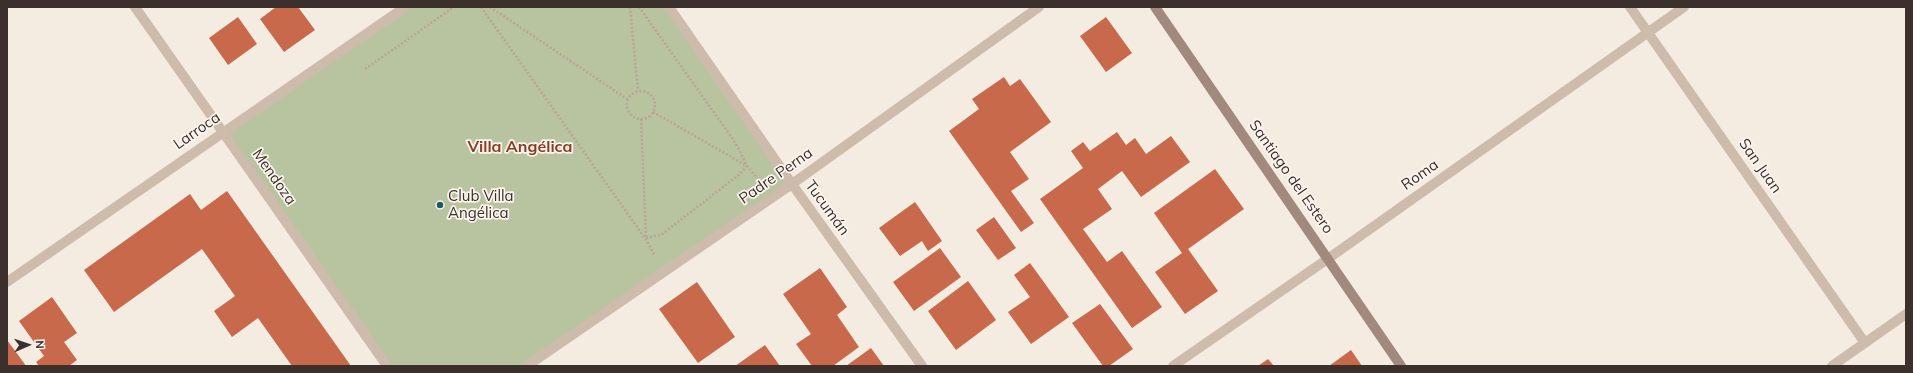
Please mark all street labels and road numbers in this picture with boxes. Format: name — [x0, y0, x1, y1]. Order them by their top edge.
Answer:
street label: Larroca — [170, 108, 224, 154]
street label: Santiago del Estero — [1245, 117, 1337, 237]
street label: San Juan — [1735, 135, 1785, 197]
street label: Padre Perna — [736, 144, 816, 208]
street label: Mendoza — [248, 146, 300, 208]
street label: Roma — [1398, 156, 1442, 194]
street label: Tucumán — [801, 177, 853, 239]

